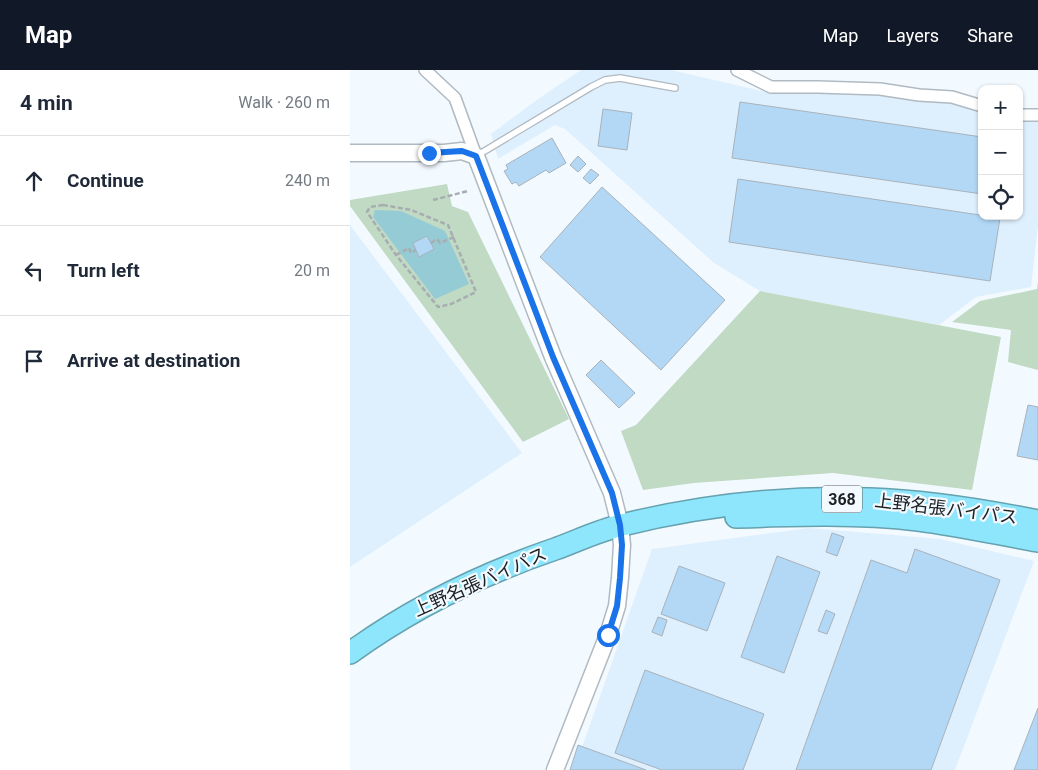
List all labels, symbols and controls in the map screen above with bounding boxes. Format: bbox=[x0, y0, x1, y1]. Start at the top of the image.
text: Map bbox=[25, 21, 72, 49]
text: Map bbox=[823, 25, 858, 46]
text: Layers bbox=[886, 25, 939, 46]
text: Share bbox=[967, 25, 1013, 46]
map controls bbox=[978, 85, 1023, 220]
button: + bbox=[978, 85, 1023, 130]
text: 4 min bbox=[20, 91, 73, 115]
text: Walk · 260 m bbox=[238, 93, 330, 112]
button: − bbox=[978, 130, 1023, 175]
route end bbox=[418, 142, 441, 165]
icon: ahead bbox=[20, 167, 48, 195]
text: Continue bbox=[67, 169, 144, 192]
text: 240 m bbox=[285, 171, 330, 190]
button: locate bbox=[978, 175, 1023, 220]
icon: left bbox=[20, 257, 48, 285]
text: Turn left bbox=[67, 259, 140, 282]
text: 20 m bbox=[294, 261, 330, 280]
icon: arrive bbox=[20, 347, 48, 375]
text: Arrive at destination bbox=[67, 349, 240, 372]
road number: 368 bbox=[822, 486, 862, 512]
street label: 上野名張バイパス bbox=[873, 489, 1019, 528]
street label: 上野名張バイパス bbox=[410, 543, 550, 620]
route start bbox=[597, 624, 620, 647]

